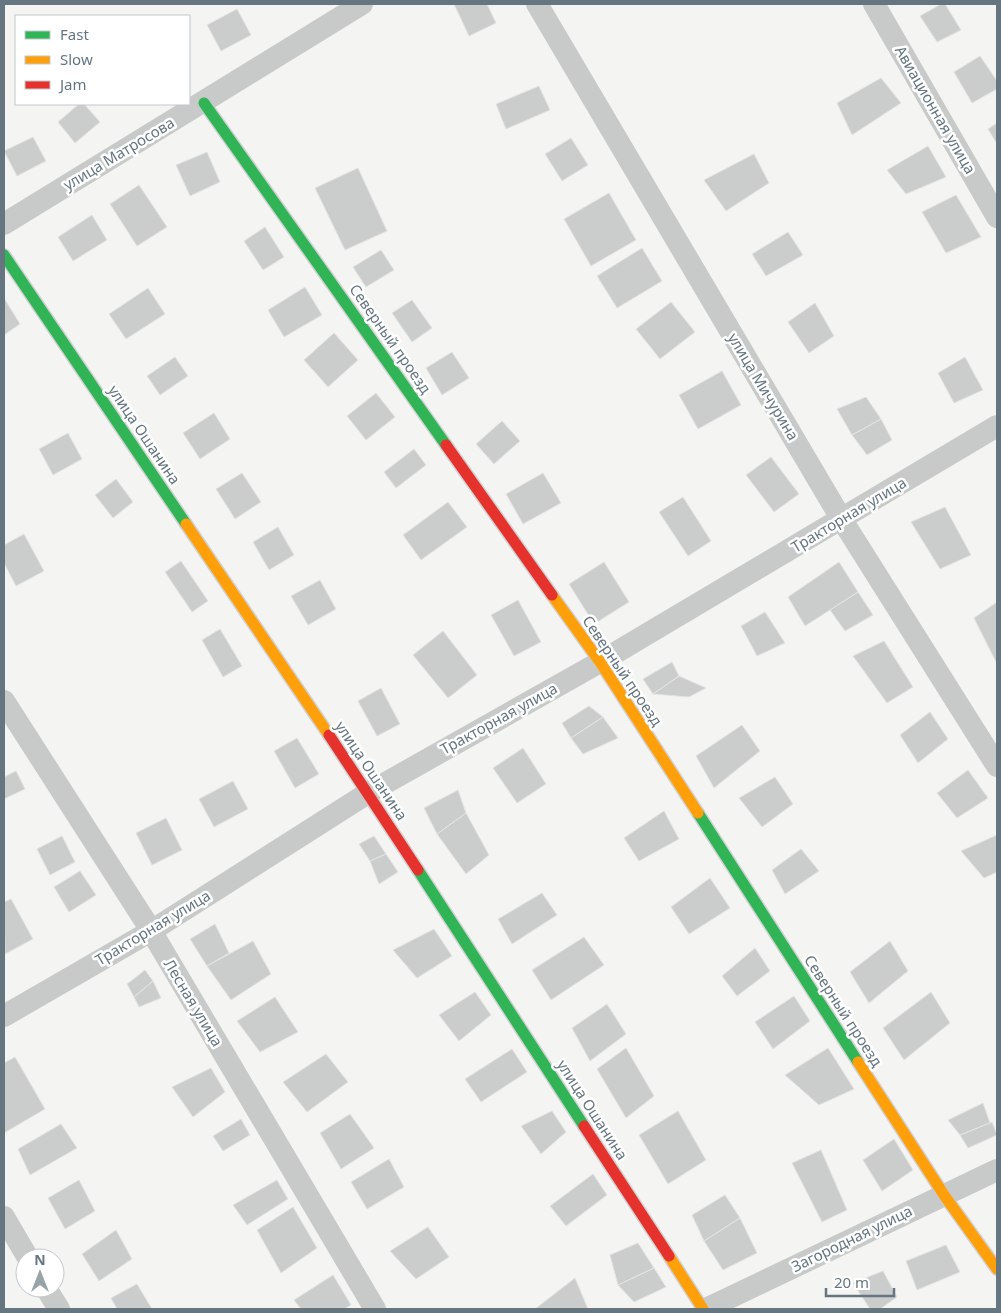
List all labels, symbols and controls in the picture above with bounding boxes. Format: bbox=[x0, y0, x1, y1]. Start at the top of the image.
legend bbox=[15, 15, 190, 105]
text: Fast bbox=[60, 24, 89, 44]
street label: Авиационная улица bbox=[891, 42, 981, 177]
text: Slow bbox=[60, 49, 93, 69]
text: Jam bbox=[58, 74, 87, 94]
street label: улица Матросова bbox=[59, 112, 178, 194]
street label: Северный проезд bbox=[346, 280, 436, 397]
street label: улица Мичурина bbox=[724, 329, 804, 444]
street label: улица Ошанина bbox=[104, 381, 185, 488]
street label: Тракторная улица bbox=[787, 472, 910, 556]
street label: Северный проезд bbox=[578, 611, 667, 730]
street label: Тракторная улица bbox=[436, 678, 561, 759]
street label: улица Ошанина bbox=[331, 717, 412, 824]
street label: Тракторная улица bbox=[91, 885, 214, 969]
street label: Северный проезд bbox=[800, 951, 887, 1070]
street label: Лесная улица bbox=[160, 955, 228, 1050]
street label: улица Ошанина bbox=[553, 1056, 633, 1163]
street label: Загородная улица bbox=[788, 1200, 915, 1276]
north arrow bbox=[15, 1248, 65, 1298]
text: N bbox=[34, 1250, 46, 1269]
scale bar bbox=[826, 1266, 894, 1298]
text: 20 m bbox=[834, 1272, 869, 1292]

